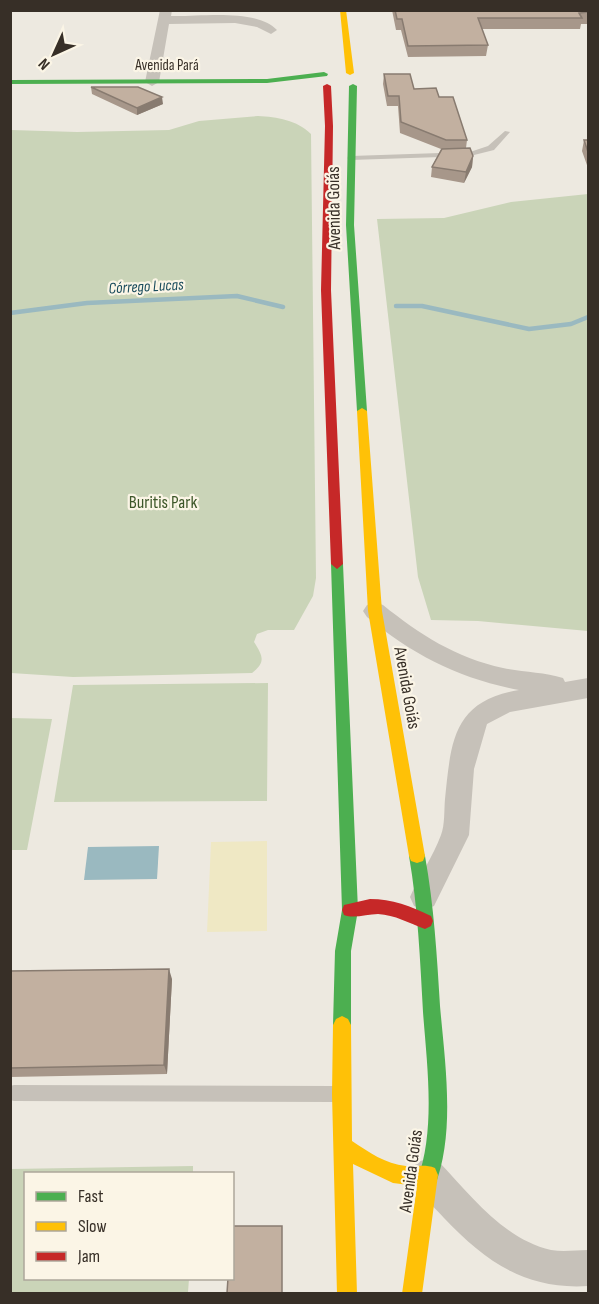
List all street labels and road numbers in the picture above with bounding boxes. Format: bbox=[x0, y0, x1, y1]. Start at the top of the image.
street label: Avenida Pará bbox=[134, 56, 199, 75]
street label: Avenida Goiás bbox=[323, 166, 345, 251]
street label: Avenida Goiás bbox=[389, 644, 425, 731]
street label: Avenida Goiás bbox=[395, 1128, 427, 1215]

